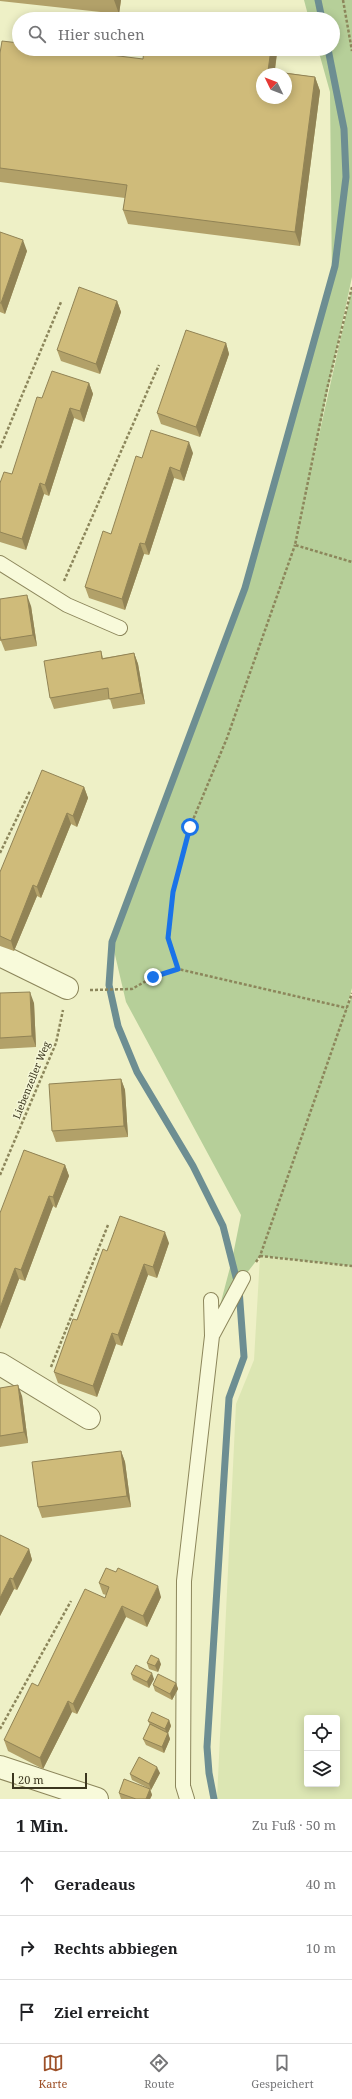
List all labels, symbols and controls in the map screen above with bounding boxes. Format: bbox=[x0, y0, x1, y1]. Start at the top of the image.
search box bbox=[12, 12, 340, 56]
icon: search bbox=[26, 23, 48, 45]
text: Hier suchen bbox=[58, 24, 145, 44]
north arrow bbox=[256, 68, 292, 104]
route start bbox=[181, 818, 199, 836]
route end bbox=[144, 968, 162, 986]
street label: Liebenzeller Weg bbox=[9, 1038, 53, 1121]
map controls bbox=[304, 1715, 340, 1787]
button: locate bbox=[304, 1715, 340, 1751]
button: layers bbox=[304, 1751, 340, 1787]
scale bar bbox=[12, 1771, 87, 1790]
text: 20 m bbox=[18, 1772, 44, 1787]
text: 1 Min. bbox=[16, 1814, 69, 1837]
text: Zu Fuß · 50 m bbox=[252, 1816, 336, 1834]
icon: ahead bbox=[16, 1873, 38, 1895]
text: Geradeaus bbox=[54, 1874, 135, 1894]
text: 40 m bbox=[306, 1875, 336, 1893]
icon: right bbox=[16, 1937, 38, 1959]
text: Rechts abbiegen bbox=[54, 1938, 178, 1958]
text: 10 m bbox=[306, 1939, 336, 1957]
icon: arrive bbox=[16, 2001, 38, 2023]
text: Ziel erreicht bbox=[54, 2002, 149, 2022]
tab: Karte bbox=[38, 2052, 67, 2091]
tab: Route bbox=[144, 2052, 174, 2091]
tab: Gespeichert bbox=[251, 2052, 314, 2091]

